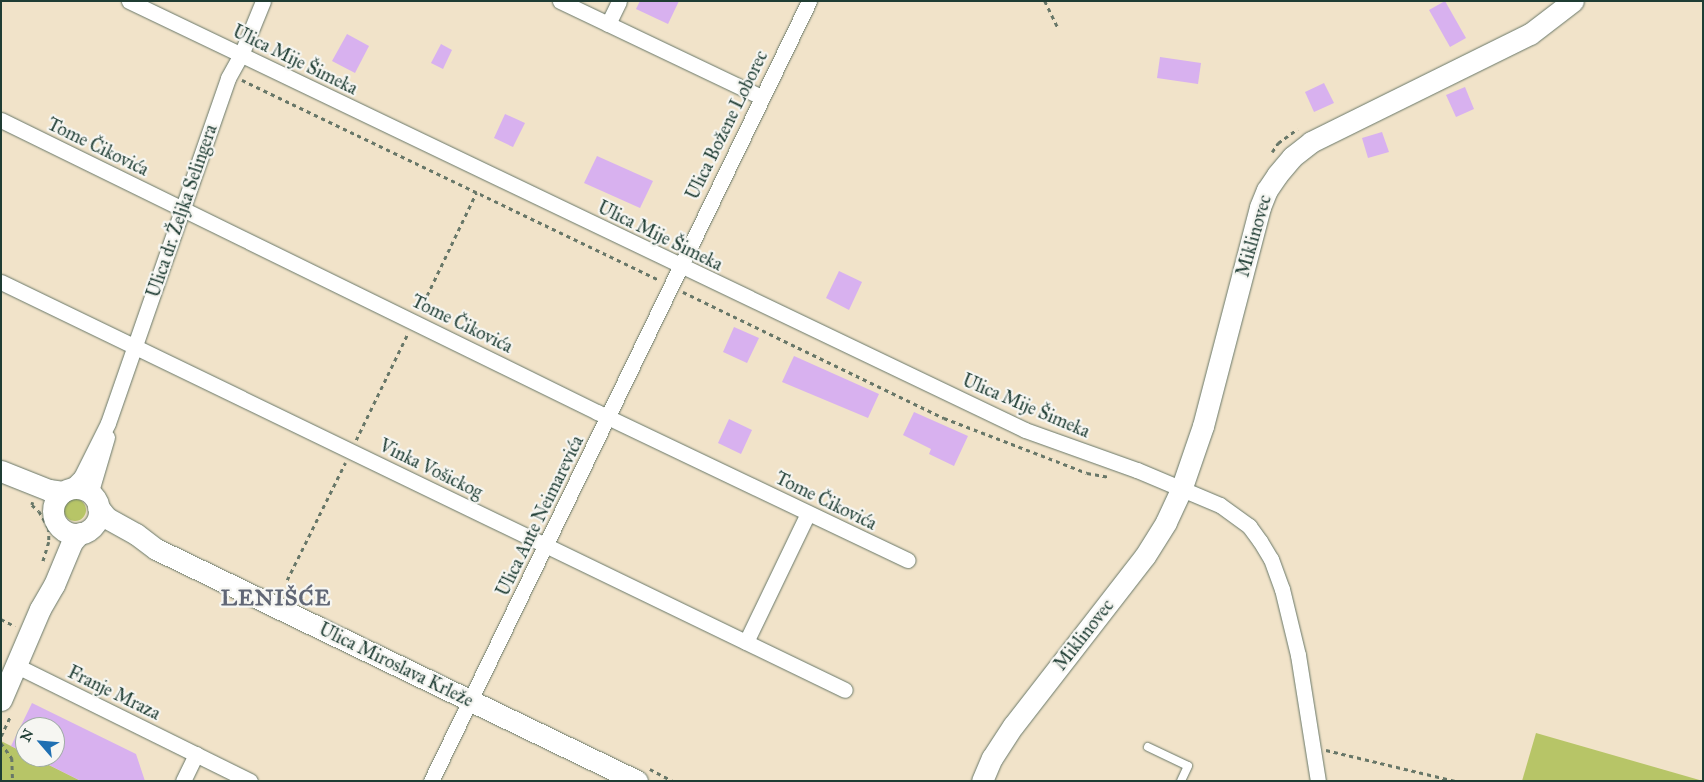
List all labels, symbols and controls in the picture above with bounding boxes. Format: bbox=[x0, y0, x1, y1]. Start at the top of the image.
street label: Ulica Mije Šimeka bbox=[229, 20, 361, 100]
street label: Ulica Božene Loborec bbox=[682, 47, 772, 203]
street label: Tome Čikovića bbox=[44, 113, 152, 181]
street label: Ulica dr. Željka Selingera bbox=[142, 122, 222, 300]
street label: Miklinovec bbox=[1232, 193, 1276, 279]
street label: Ulica Mije Šimeka bbox=[594, 196, 726, 276]
street label: Tome Čikovića bbox=[408, 290, 516, 358]
street label: Ulica Mije Šimeka bbox=[959, 369, 1093, 443]
street label: Ulica Ante Neimarevića bbox=[492, 432, 588, 600]
street label: Vinka Vošickog bbox=[376, 435, 486, 503]
street label: Tome Čikovića bbox=[772, 467, 880, 535]
district label: LENIŠĆE bbox=[220, 585, 332, 611]
street label: Miklinovec bbox=[1050, 595, 1118, 675]
street label: Ulica Miroslava Krleže bbox=[315, 618, 477, 712]
street label: Franje Mraza bbox=[64, 661, 164, 725]
north arrow bbox=[15, 717, 65, 767]
text: N bbox=[17, 726, 37, 745]

